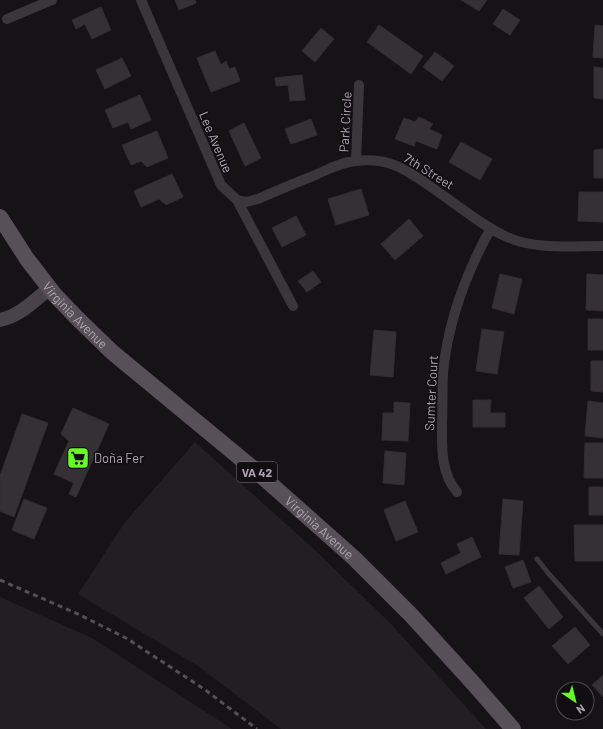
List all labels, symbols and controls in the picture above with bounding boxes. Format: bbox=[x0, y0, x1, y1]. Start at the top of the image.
street label: Park Circle bbox=[335, 91, 355, 153]
street label: Lee Avenue bbox=[196, 109, 236, 175]
street label: 7th Street bbox=[401, 149, 457, 193]
street label: Virginia Avenue bbox=[39, 278, 111, 352]
street label: Sumter Court bbox=[421, 355, 441, 431]
supermarket icon: Doña Fer bbox=[65, 445, 91, 471]
place label: Doña Fer bbox=[94, 450, 144, 466]
road number: VA 42 bbox=[237, 462, 277, 482]
street label: Virginia Avenue bbox=[282, 493, 357, 562]
north arrow bbox=[555, 681, 595, 721]
text: N bbox=[574, 702, 588, 717]

